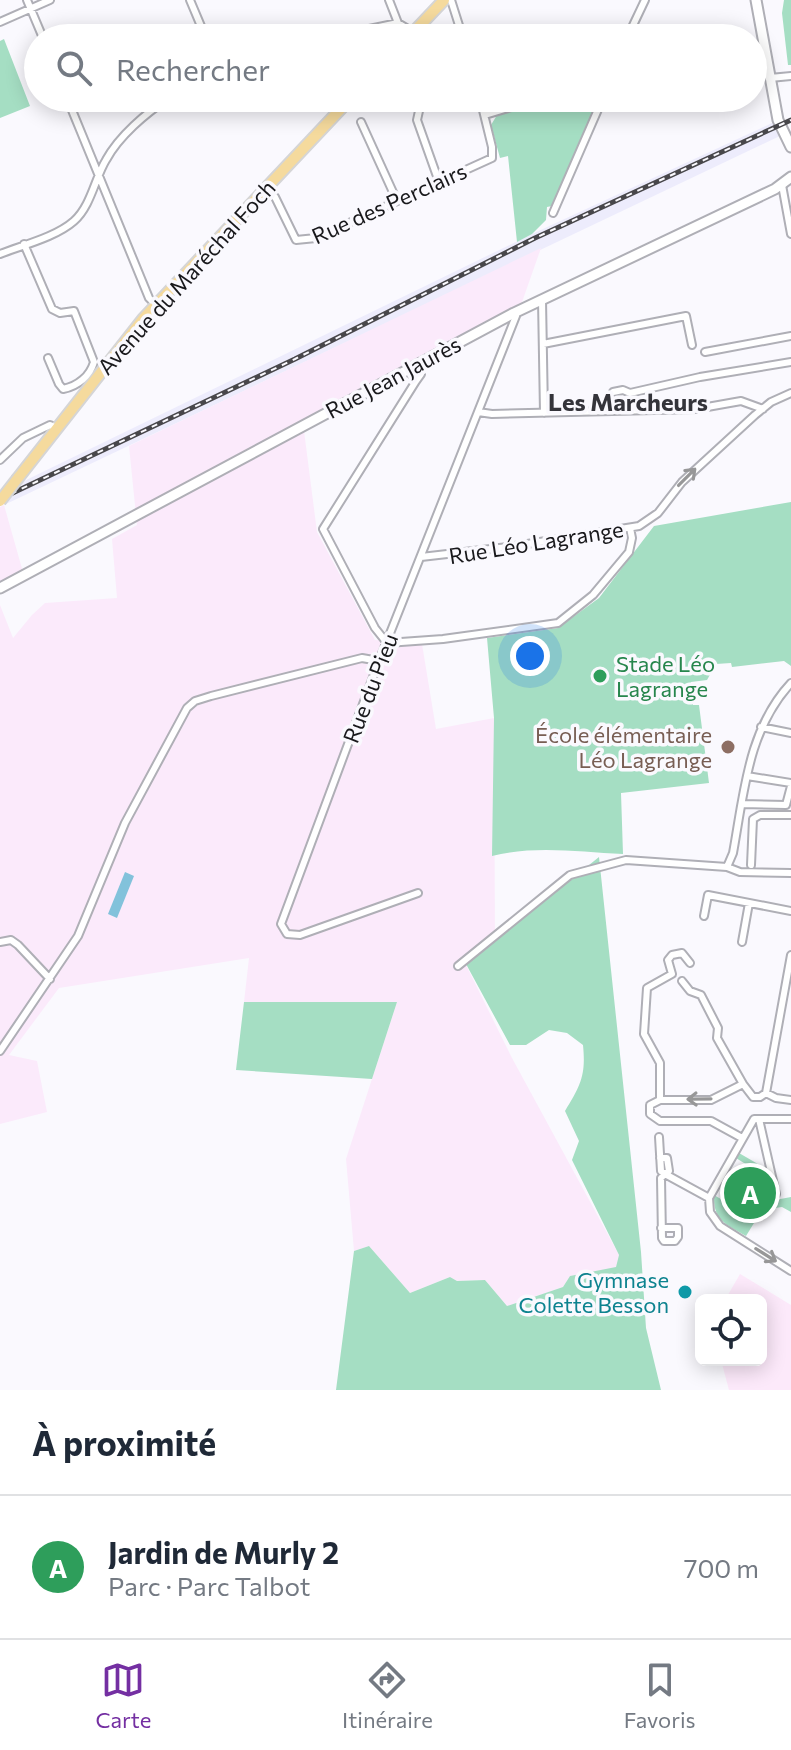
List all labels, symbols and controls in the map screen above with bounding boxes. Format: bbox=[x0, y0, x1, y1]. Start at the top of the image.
search box bbox=[24, 24, 767, 112]
icon: search bbox=[52, 46, 96, 90]
text: Rechercher bbox=[116, 50, 270, 87]
street label: Rue des Perclairs bbox=[307, 157, 471, 249]
street label: Avenue du Maréchal Foch bbox=[91, 174, 281, 380]
street label: Rue Jean Jaurès bbox=[321, 330, 465, 424]
district label: Les Marcheurs bbox=[548, 387, 708, 416]
one-way arrow bbox=[678, 467, 697, 487]
street label: Rue Léo Lagrange bbox=[447, 515, 625, 569]
street label: Rue du Pieu bbox=[337, 629, 403, 747]
your location bbox=[510, 636, 550, 676]
place label: Stade Léo Lagrange bbox=[616, 650, 715, 702]
marker: Stade Léo Lagrange bbox=[591, 667, 609, 685]
place label: École élémentaire Léo Lagrange bbox=[535, 721, 712, 773]
marker: École élémentaire Léo Lagrange bbox=[719, 738, 737, 756]
one-way arrow bbox=[686, 1092, 713, 1107]
pin: A bbox=[724, 1163, 776, 1223]
one-way arrow bbox=[754, 1247, 777, 1263]
place label: Gymnase Colette Besson bbox=[519, 1266, 669, 1318]
marker: Gymnase Colette Besson bbox=[676, 1283, 694, 1301]
map controls bbox=[695, 1294, 767, 1366]
button: locate bbox=[695, 1294, 767, 1366]
text: À proximité bbox=[32, 1421, 216, 1463]
text: Jardin de Murly 2 bbox=[108, 1533, 339, 1570]
text: A bbox=[49, 1552, 67, 1583]
text: 700 m bbox=[684, 1552, 759, 1583]
text: Parc · Parc Talbot bbox=[108, 1570, 311, 1601]
tab: Carte bbox=[95, 1658, 151, 1733]
tab: Itinéraire bbox=[342, 1658, 433, 1733]
tab: Favoris bbox=[624, 1658, 696, 1733]

